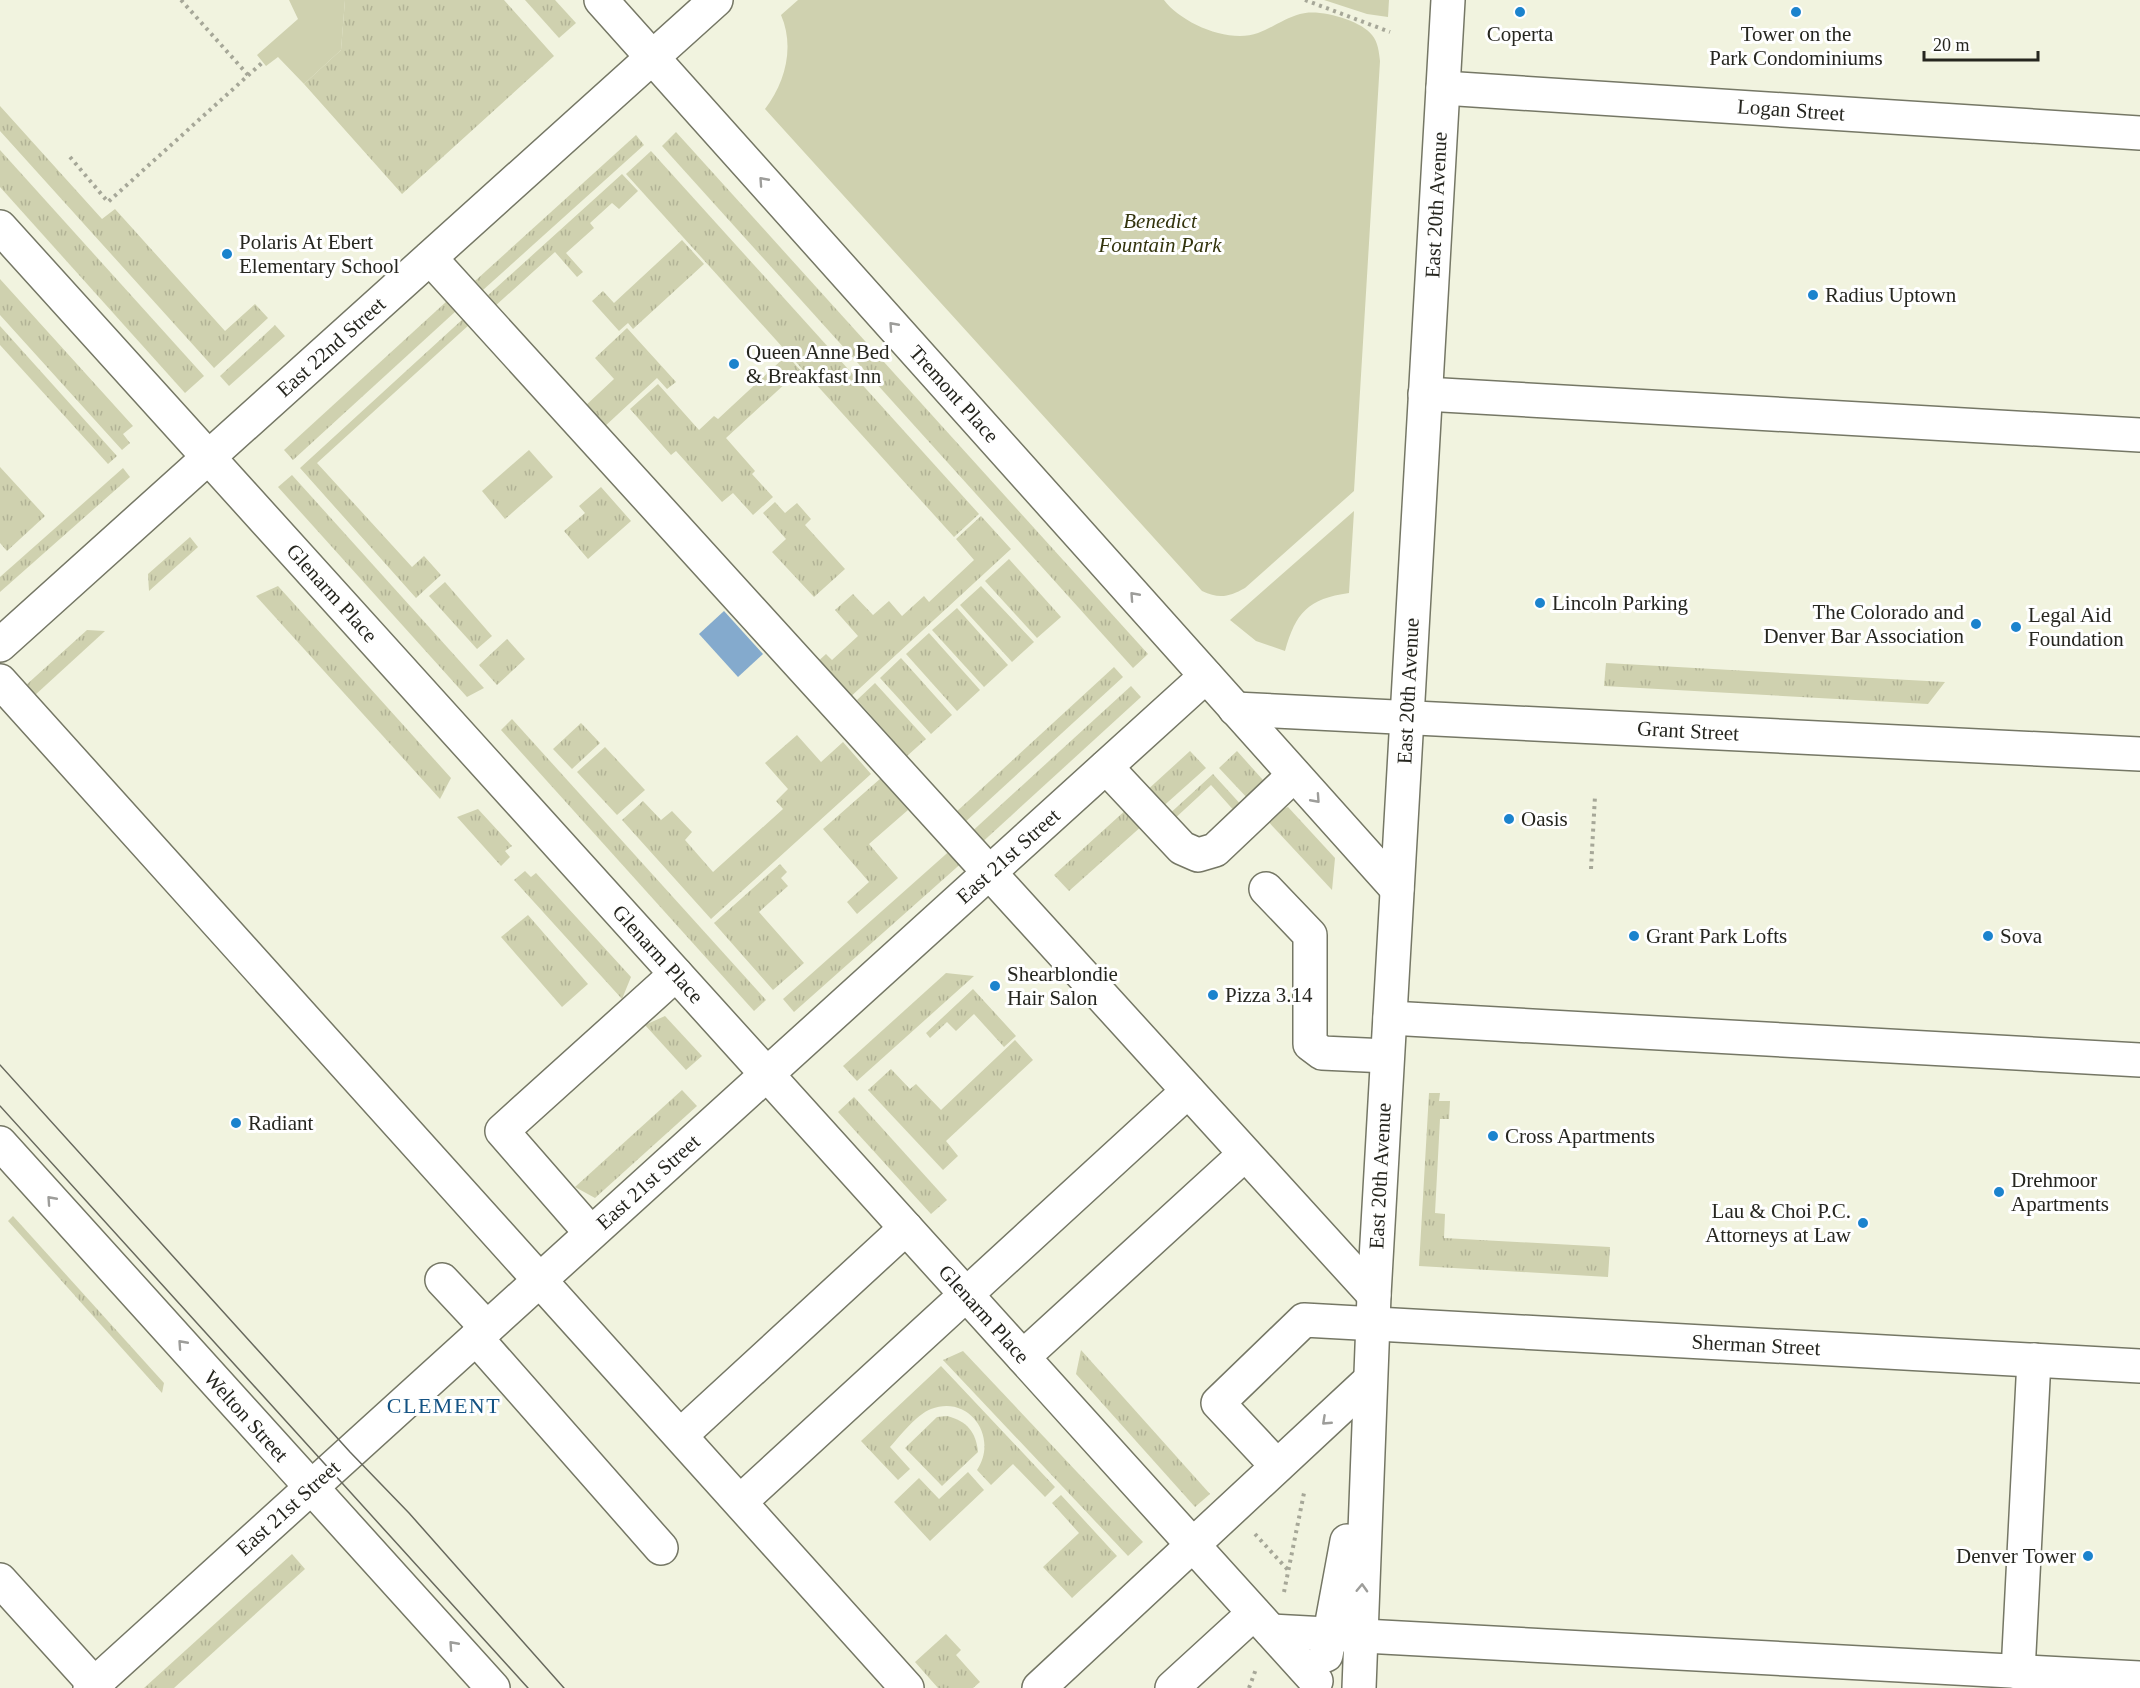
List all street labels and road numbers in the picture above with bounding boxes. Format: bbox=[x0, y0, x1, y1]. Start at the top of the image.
street label: Logan Street bbox=[1736, 94, 1846, 126]
street label: East 20th Avenue bbox=[1420, 131, 1452, 279]
street label: East 22nd Street bbox=[272, 292, 390, 402]
street label: Tremont Place bbox=[904, 341, 1004, 447]
street label: Glenarm Place bbox=[282, 539, 382, 647]
street label: East 20th Avenue bbox=[1392, 617, 1424, 765]
street label: Grant Street bbox=[1636, 716, 1740, 746]
street label: East 21st Street bbox=[951, 803, 1065, 909]
street label: Glenarm Place bbox=[608, 900, 708, 1008]
street label: East 20th Avenue bbox=[1364, 1102, 1396, 1250]
street label: East 21st Street bbox=[591, 1129, 705, 1235]
street label: Glenarm Place bbox=[934, 1260, 1034, 1368]
street label: Sherman Street bbox=[1691, 1330, 1821, 1360]
street label: Welton Street bbox=[199, 1365, 293, 1467]
street label: East 21st Street bbox=[231, 1455, 345, 1561]

